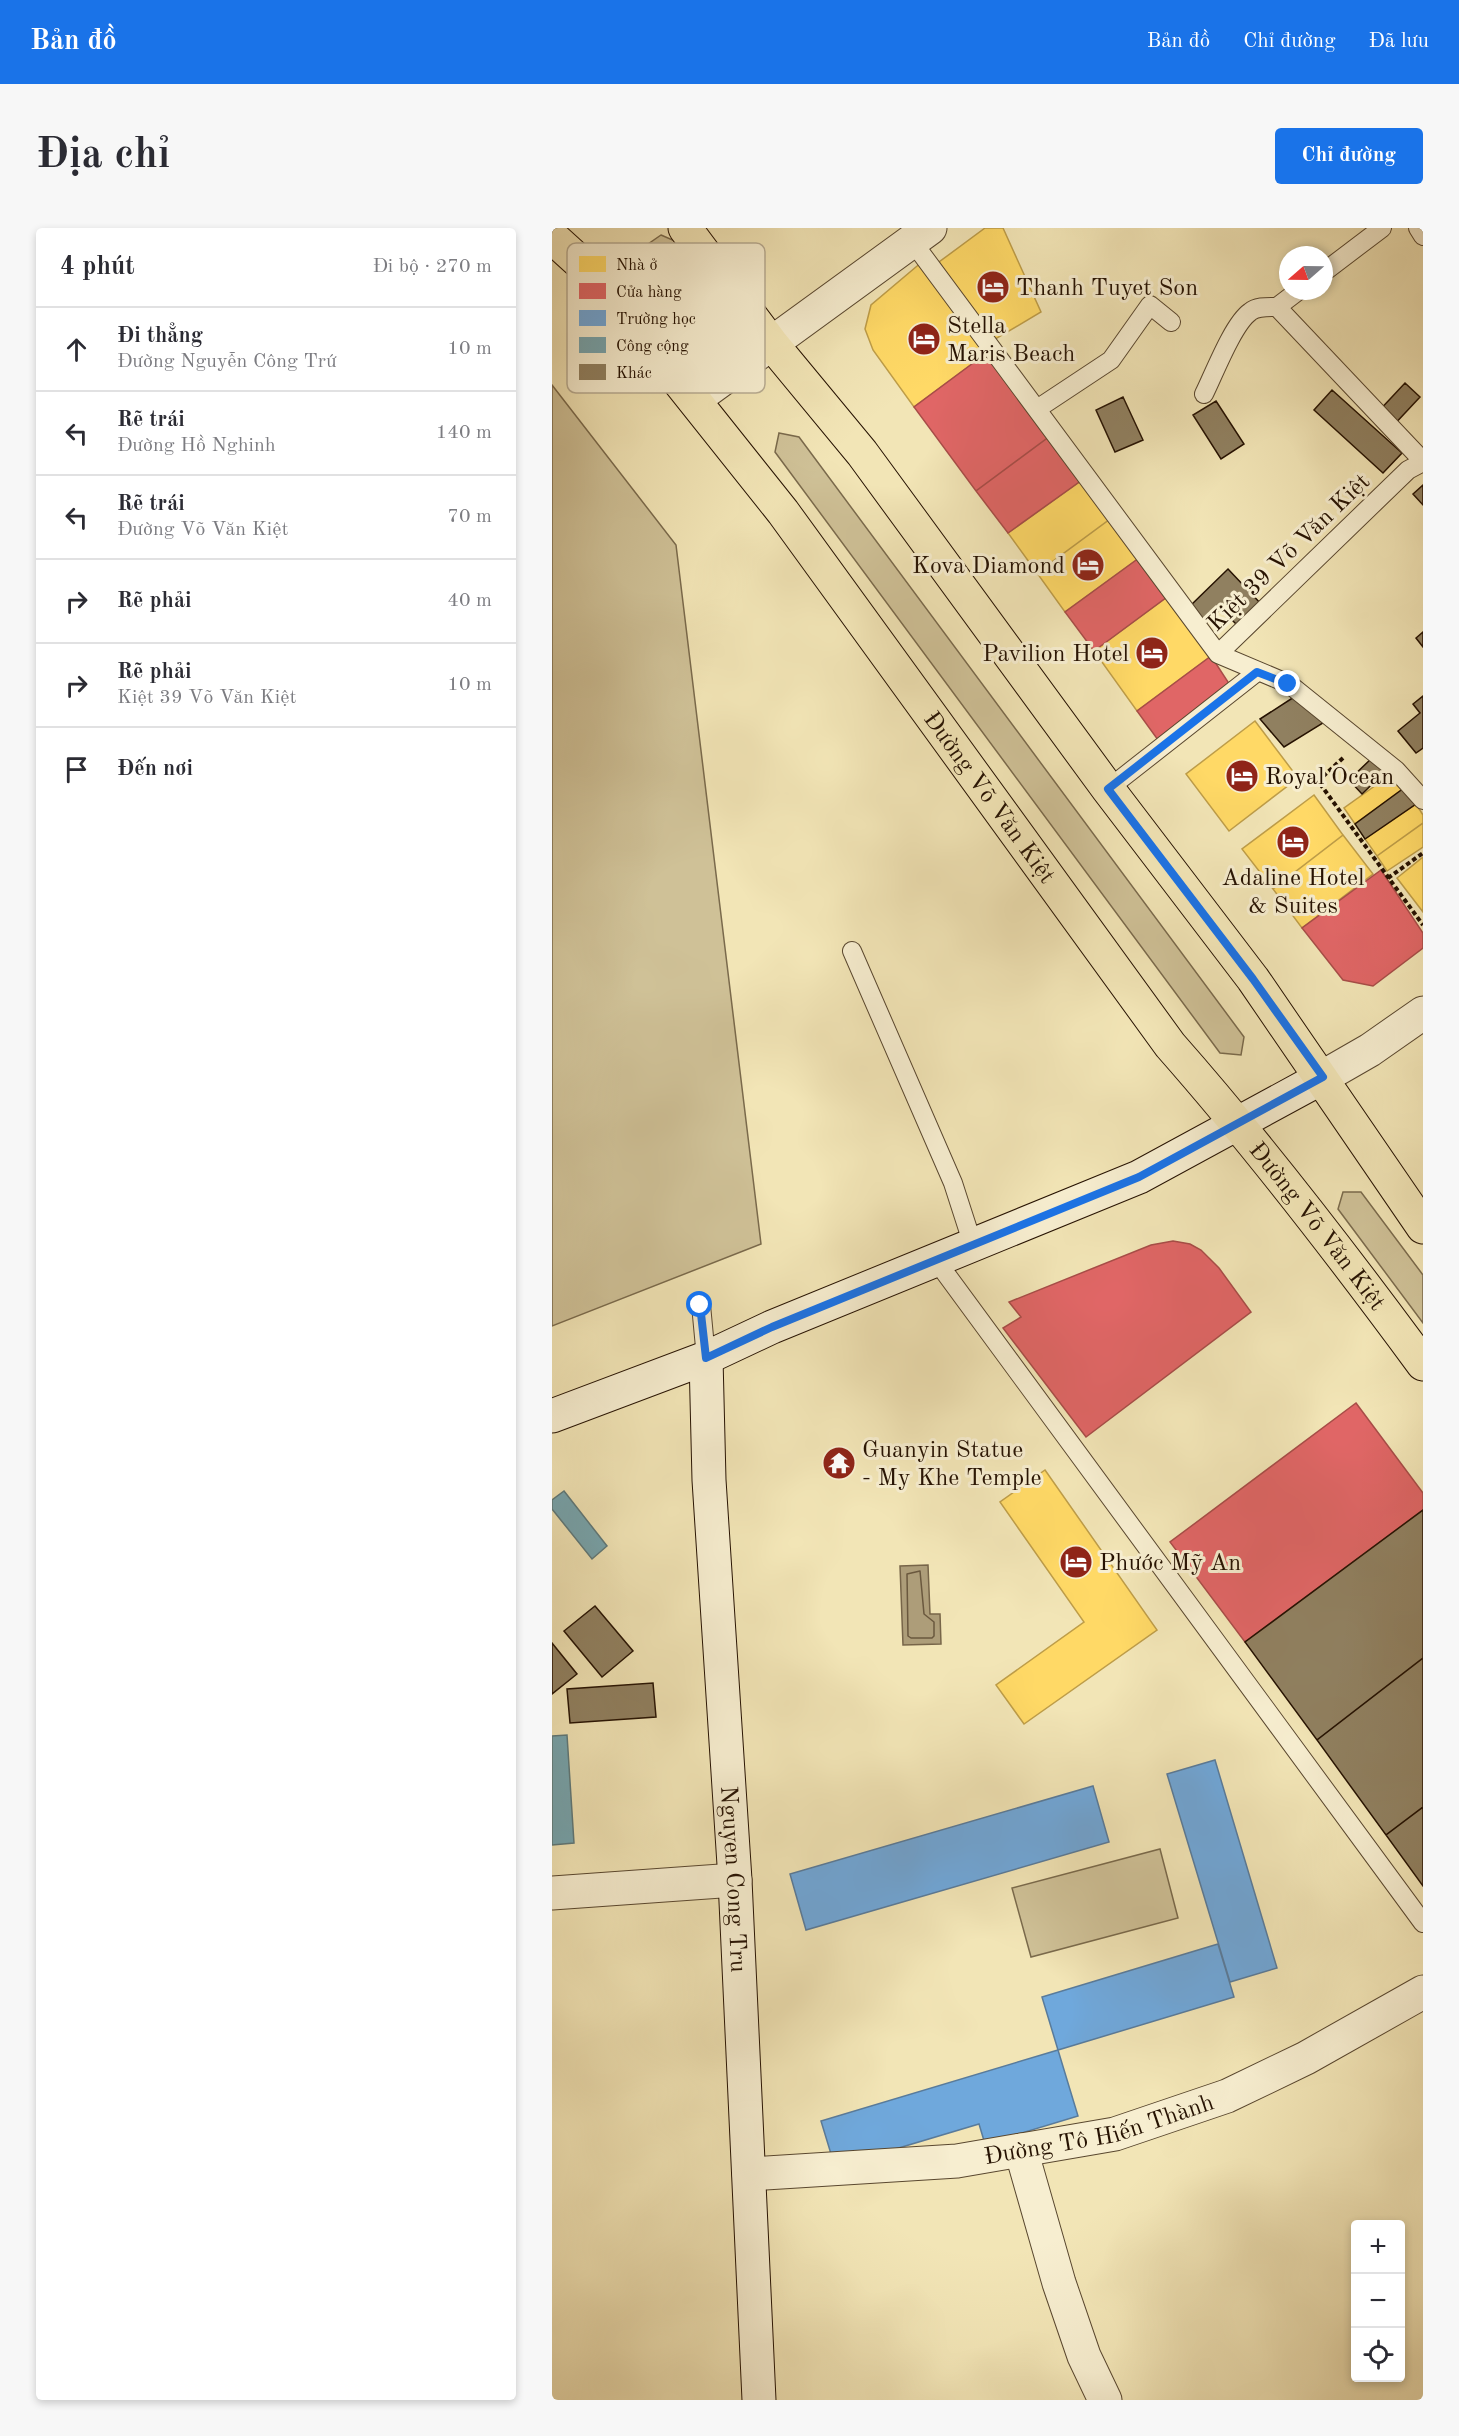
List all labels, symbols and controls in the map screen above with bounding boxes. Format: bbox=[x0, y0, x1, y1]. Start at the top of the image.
text: Bản đồ bbox=[30, 28, 117, 56]
text: Bản đồ bbox=[1147, 31, 1210, 52]
text: Chỉ đường bbox=[1243, 31, 1336, 52]
text: Đã lưu bbox=[1369, 31, 1429, 52]
button: Chỉ đường bbox=[1275, 128, 1423, 184]
text: Địa chỉ bbox=[36, 135, 170, 177]
legend bbox=[567, 243, 765, 393]
north arrow bbox=[1279, 246, 1333, 300]
text: 4 phút bbox=[60, 254, 135, 280]
text: Đi bộ · 270 m bbox=[372, 257, 492, 277]
text: Nhà ở bbox=[616, 258, 657, 274]
hotel icon: Thanh Tuyet Son bbox=[975, 269, 1011, 305]
place label: Thanh Tuyet Son bbox=[1016, 277, 1198, 301]
text: Cửa hàng bbox=[616, 285, 682, 301]
text: Trường học bbox=[616, 312, 696, 328]
place label: Stella Maris Beach bbox=[947, 315, 1075, 367]
hotel icon: Stella Maris Beach bbox=[906, 321, 942, 357]
text: Đi thẳng bbox=[117, 325, 203, 347]
icon: ahead bbox=[60, 333, 93, 366]
text: 10 m bbox=[447, 339, 492, 359]
text: Công cộng bbox=[616, 339, 689, 355]
text: Đường Nguyễn Công Trứ bbox=[117, 352, 337, 372]
text: Khác bbox=[616, 366, 652, 382]
text: Rẽ trái bbox=[117, 409, 185, 431]
icon: left bbox=[60, 417, 93, 450]
text: 140 m bbox=[436, 423, 492, 443]
text: Đường Hồ Nghinh bbox=[117, 436, 276, 456]
street label: Kiệt 39 Võ Văn Kiệt bbox=[1204, 470, 1375, 637]
text: Rẽ trái bbox=[117, 493, 185, 515]
icon: left bbox=[60, 501, 93, 534]
text: 70 m bbox=[447, 507, 492, 527]
text: Đường Võ Văn Kiệt bbox=[117, 520, 288, 540]
hotel icon: Kova Diamond bbox=[1070, 547, 1106, 583]
place label: Kova Diamond bbox=[912, 555, 1065, 579]
icon: right bbox=[60, 585, 93, 618]
text: Rẽ phải bbox=[117, 590, 192, 612]
text: 40 m bbox=[447, 591, 492, 611]
hotel icon: Pavilion Hotel bbox=[1134, 635, 1170, 671]
place label: Pavilion Hotel bbox=[982, 643, 1129, 667]
text: Rẽ phải bbox=[117, 661, 192, 683]
icon: right bbox=[60, 669, 93, 702]
route end bbox=[1274, 670, 1300, 696]
text: 10 m bbox=[447, 675, 492, 695]
text: Kiệt 39 Võ Văn Kiệt bbox=[117, 688, 296, 708]
street label: Đường Võ Văn Kiệt bbox=[918, 708, 1059, 889]
icon: arrive bbox=[60, 753, 93, 786]
text: Đến nơi bbox=[117, 758, 193, 780]
hotel icon: Royal Ocean bbox=[1224, 758, 1260, 794]
place label: Royal Ocean bbox=[1265, 766, 1394, 790]
hotel icon: Adaline Hotel & Suites bbox=[1275, 824, 1311, 860]
place label: Adaline Hotel & Suites bbox=[1221, 867, 1365, 919]
street label: Đường Võ Văn Kiệt bbox=[1244, 1138, 1389, 1316]
route start bbox=[686, 1291, 712, 1317]
place label: Guanyin Statue - My Khe Temple bbox=[862, 1439, 1042, 1491]
temple icon: Guanyin Statue - My Khe Temple bbox=[821, 1445, 857, 1481]
hotel icon: Phước Mỹ An bbox=[1058, 1544, 1094, 1580]
place label: Phước Mỹ An bbox=[1099, 1552, 1241, 1576]
street label: Nguyen Cong Tru bbox=[715, 1785, 749, 1973]
street label: Đường Tô Hiến Thành bbox=[983, 2091, 1217, 2170]
map controls bbox=[1351, 2220, 1405, 2382]
button: + bbox=[1351, 2220, 1405, 2274]
button: − bbox=[1351, 2274, 1405, 2328]
button: locate bbox=[1351, 2328, 1405, 2382]

